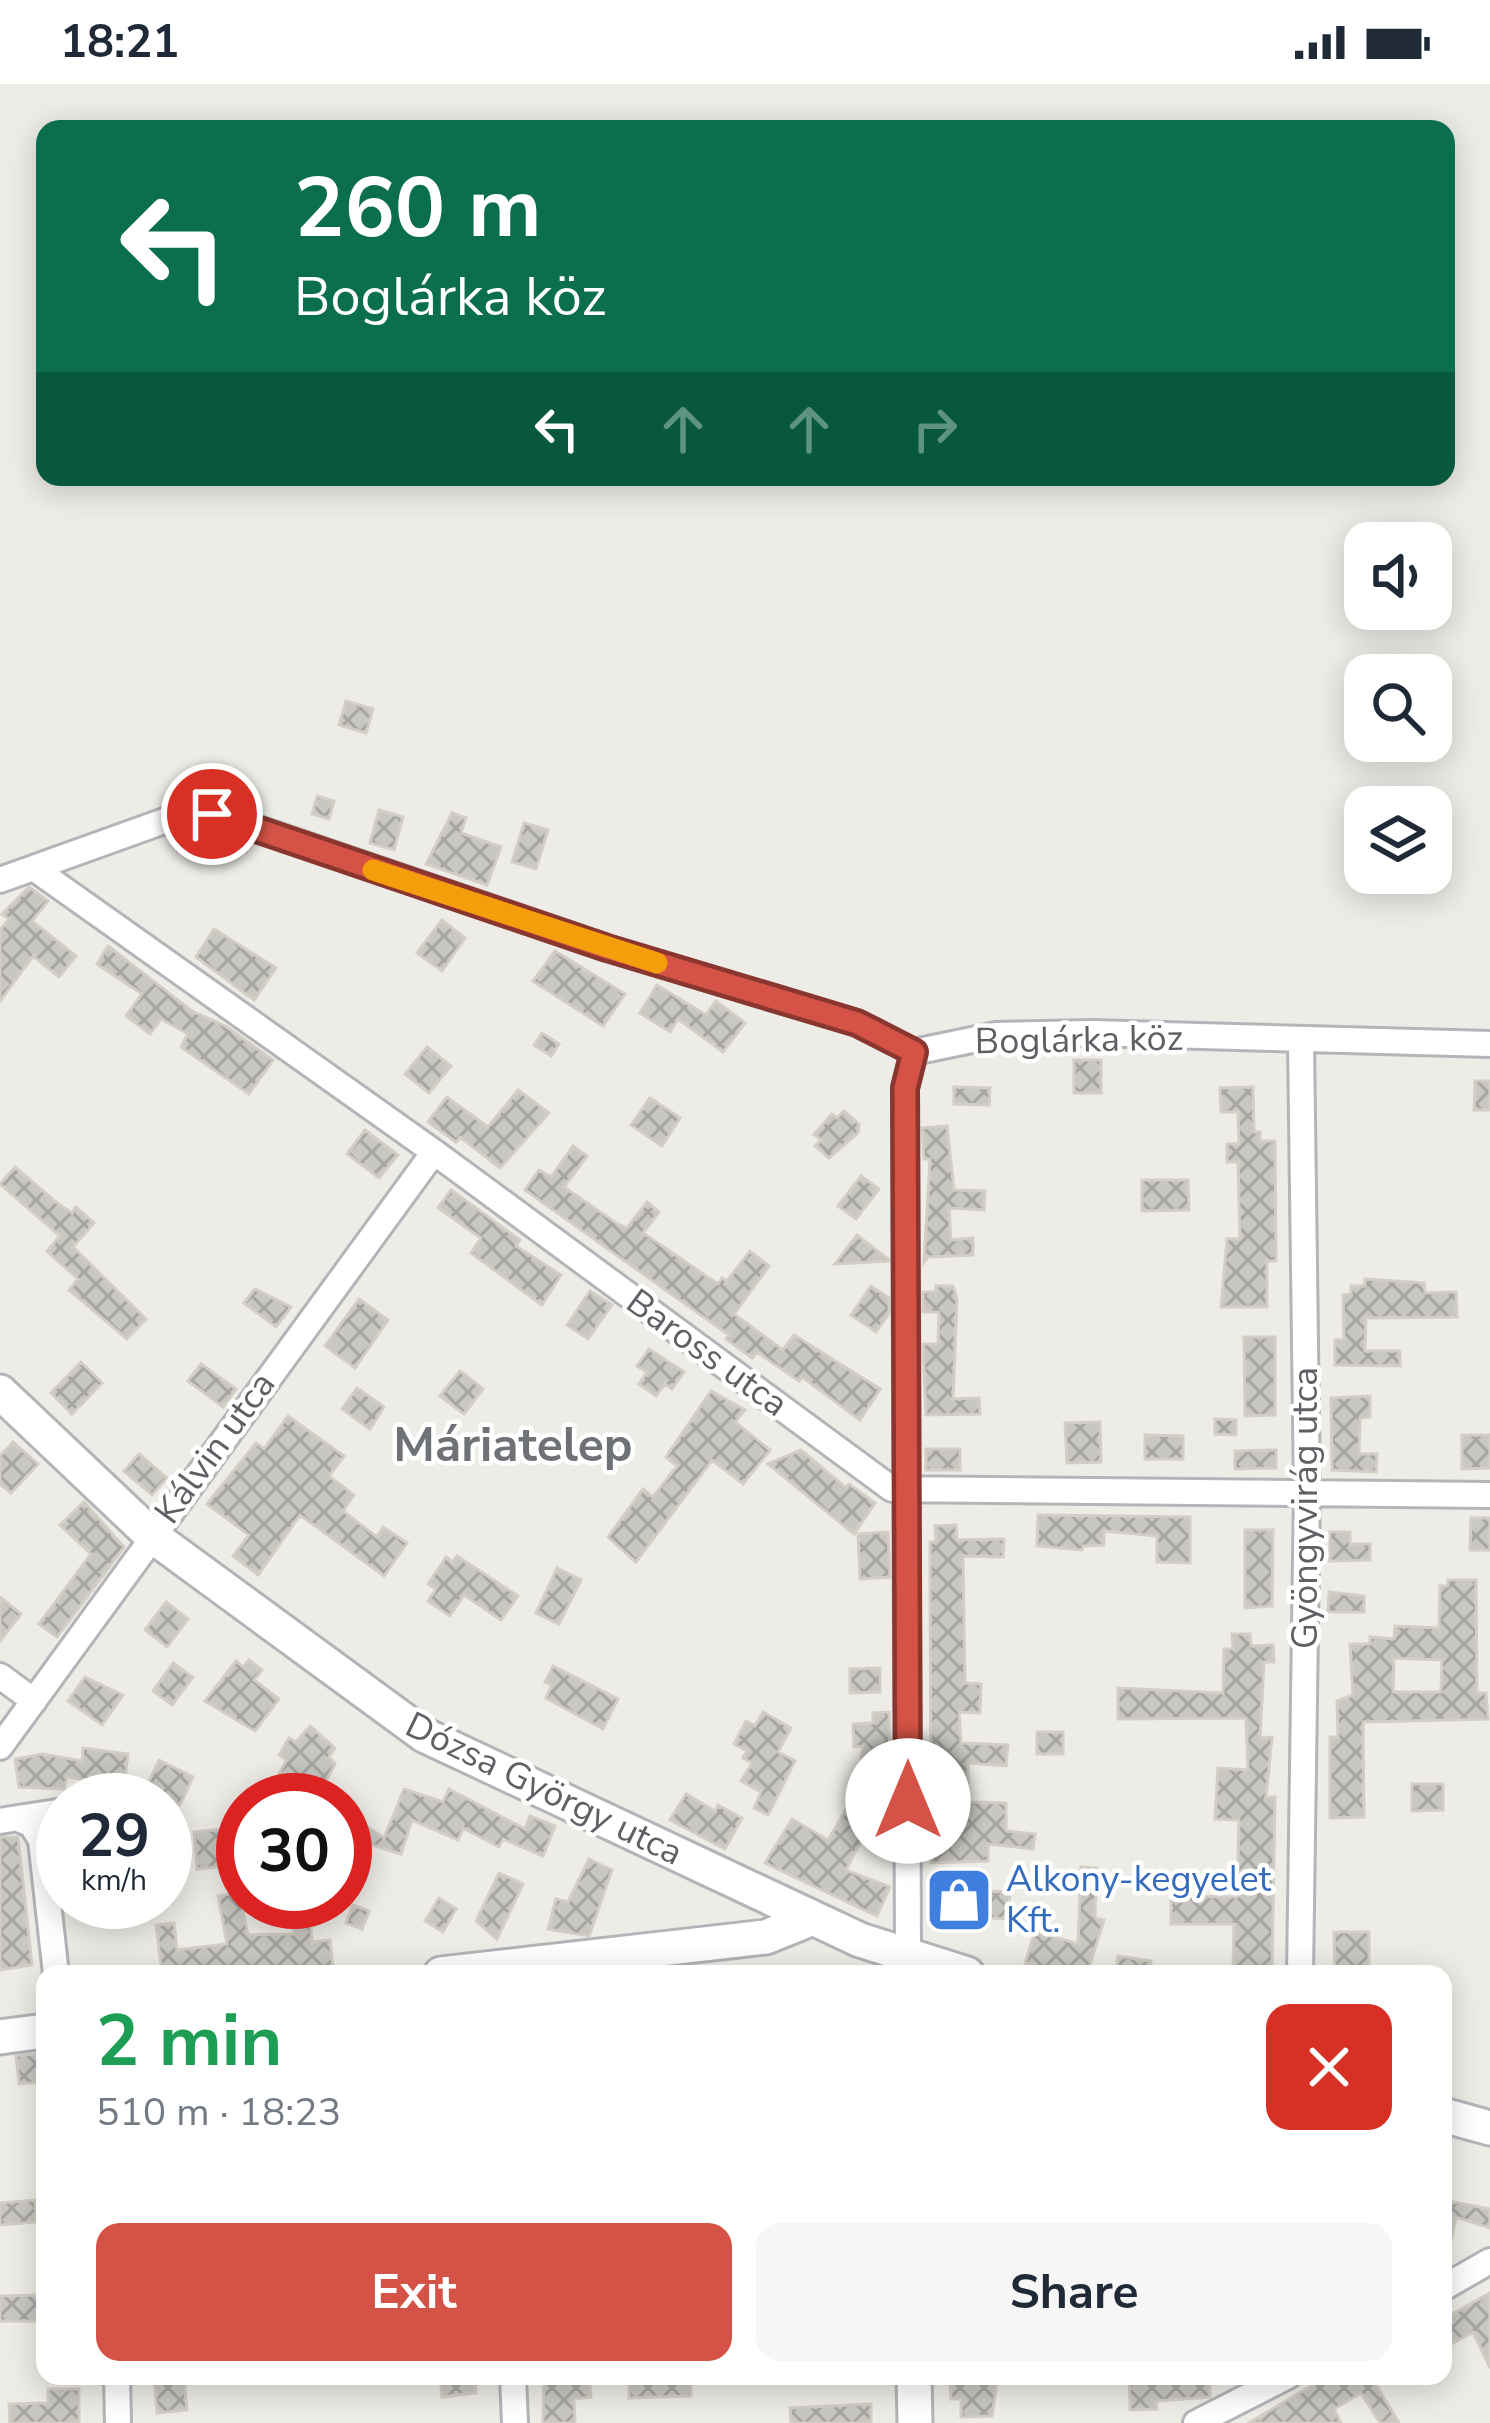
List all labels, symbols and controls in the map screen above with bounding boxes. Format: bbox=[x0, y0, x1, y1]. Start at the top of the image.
text: 18:21 bbox=[60, 12, 179, 73]
text: 260 m bbox=[294, 151, 542, 266]
icon: left bbox=[96, 168, 252, 324]
text: Boglárka köz bbox=[294, 260, 606, 334]
icon: left bbox=[524, 396, 590, 462]
icon: ahead bbox=[650, 396, 716, 462]
icon: ahead bbox=[776, 396, 842, 462]
icon: right bbox=[902, 396, 968, 462]
map controls bbox=[1344, 522, 1452, 894]
button: sound bbox=[1344, 522, 1452, 630]
button: search bbox=[1344, 654, 1452, 762]
pin bbox=[161, 763, 263, 865]
icon: arrive bbox=[179, 781, 245, 847]
button: layers bbox=[1344, 786, 1452, 894]
street label: Boglárka köz bbox=[974, 1014, 1184, 1066]
street label: Baross utca bbox=[616, 1278, 798, 1428]
street label: Kálvin utca bbox=[143, 1362, 287, 1534]
street label: Gyöngyvirág utca bbox=[1281, 1367, 1330, 1649]
district label: Máriatelep bbox=[393, 1412, 633, 1478]
street label: Dózsa György utca bbox=[397, 1701, 691, 1877]
position arrow bbox=[845, 1738, 971, 1864]
speed limit sign: 30 bbox=[216, 1773, 372, 1929]
text: 29 bbox=[78, 1795, 150, 1877]
place label: Alkony-kegyelet Kft. bbox=[1006, 1855, 1272, 1945]
text: km/h bbox=[81, 1860, 147, 1901]
shop icon: Alkony-kegyelet Kft. bbox=[924, 1865, 994, 1935]
text: 2 min bbox=[96, 1992, 282, 2090]
button: close bbox=[1266, 2004, 1392, 2130]
text: 510 m · 18:23 bbox=[96, 2086, 341, 2139]
button: Exit bbox=[96, 2223, 732, 2361]
button: Share bbox=[756, 2223, 1392, 2361]

